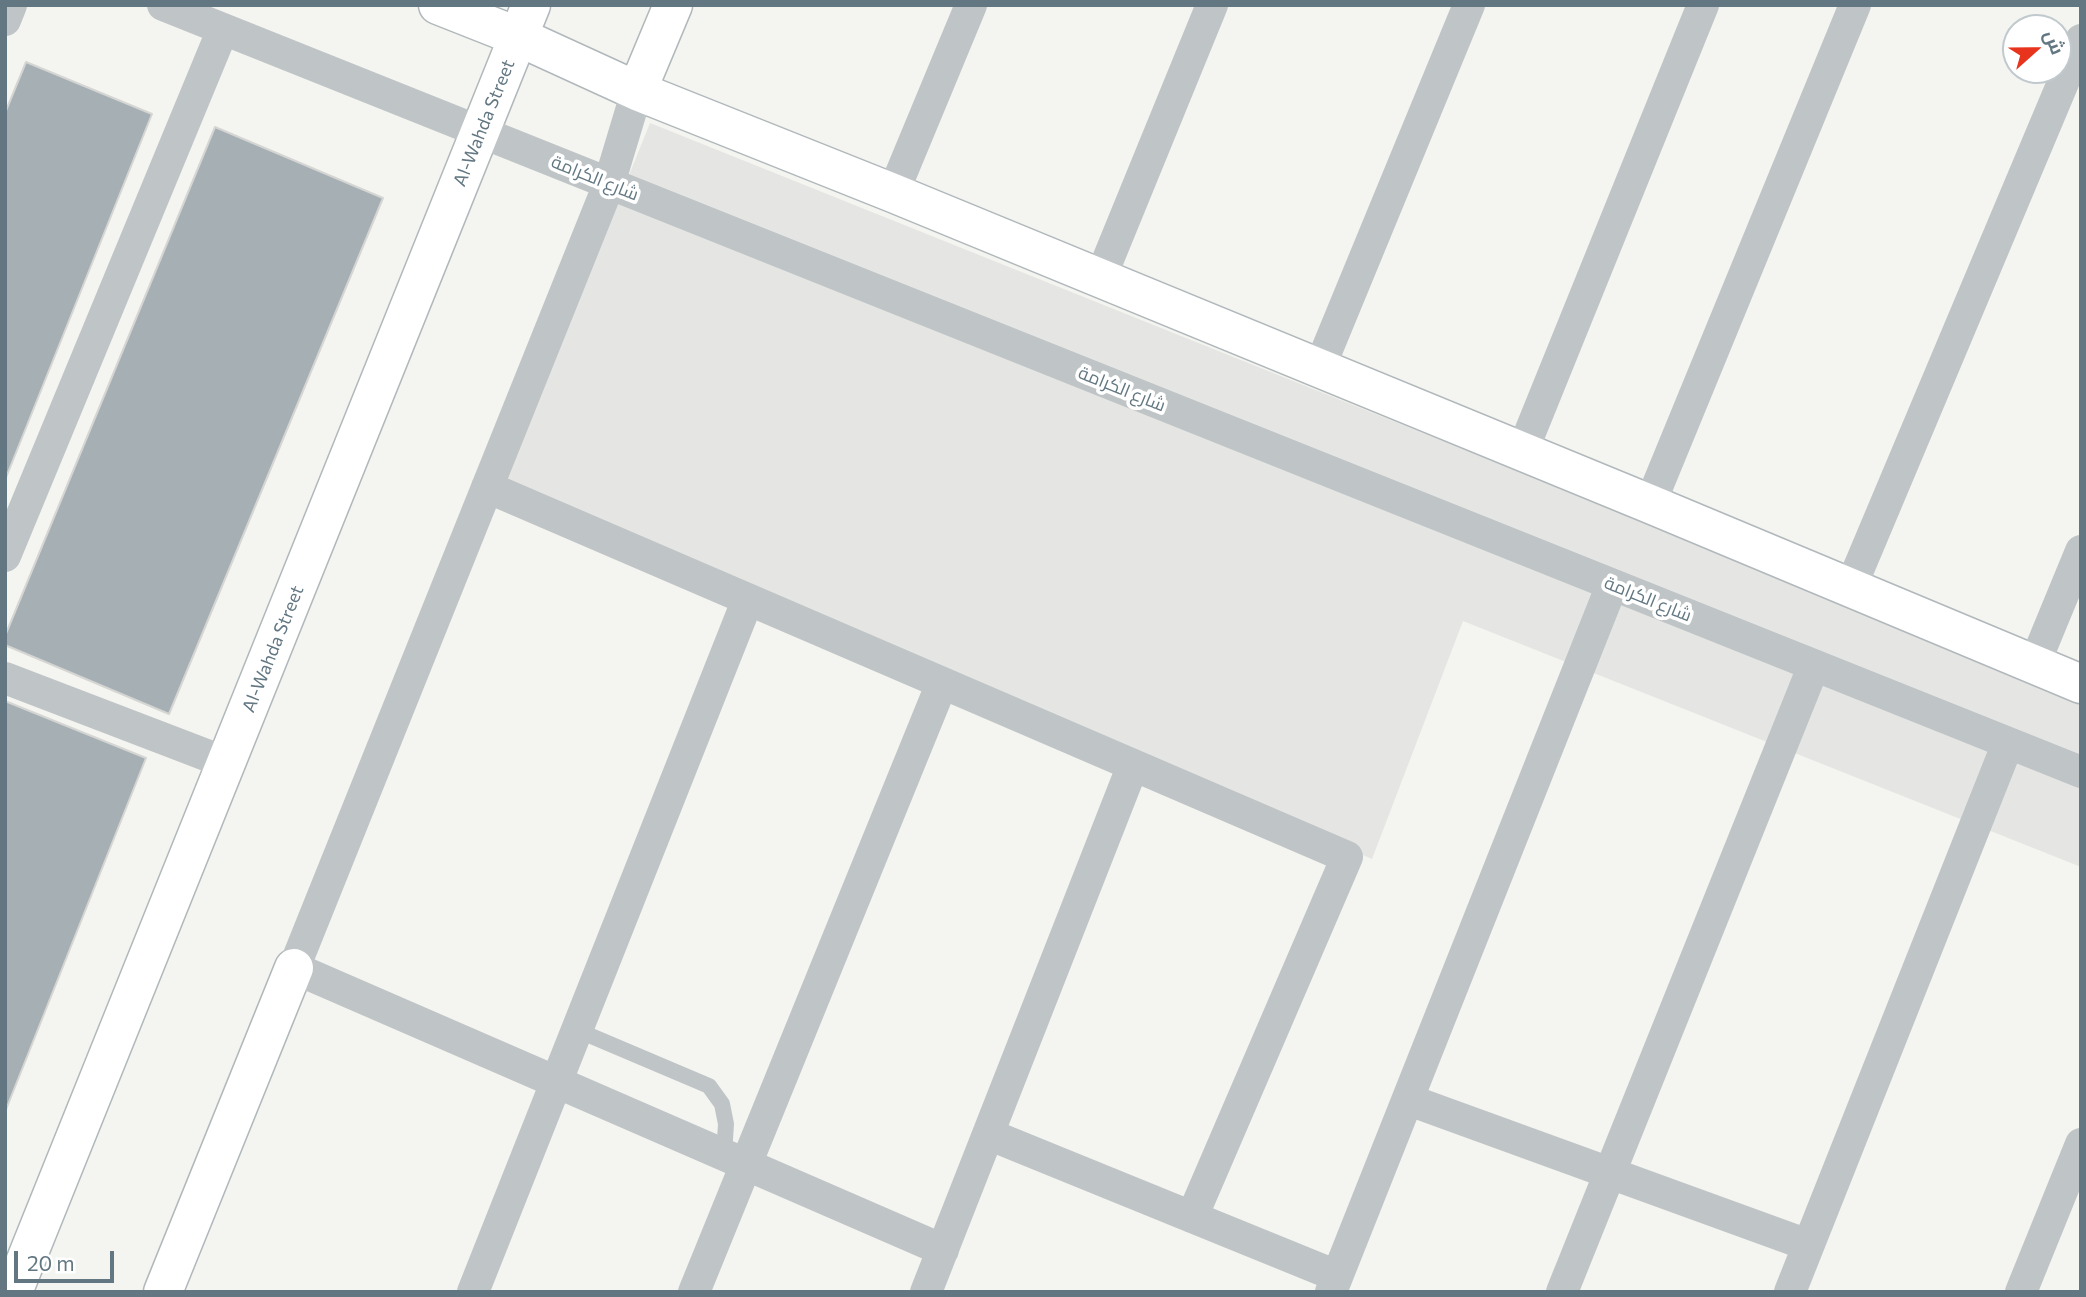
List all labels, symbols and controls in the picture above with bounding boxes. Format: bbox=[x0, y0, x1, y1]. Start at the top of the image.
north arrow bbox=[2002, 14, 2072, 84]
text: ش bbox=[2040, 26, 2070, 58]
street label: Al-Wahda Street bbox=[449, 56, 519, 190]
street label: شارع الكرامة bbox=[548, 151, 642, 205]
street label: شارع الكرامة bbox=[1075, 362, 1169, 416]
street label: شارع الكرامة bbox=[1601, 572, 1695, 626]
street label: Al-Wahda Street bbox=[238, 582, 308, 716]
scale bar bbox=[18, 1238, 117, 1282]
text: 20 m bbox=[27, 1250, 75, 1275]

